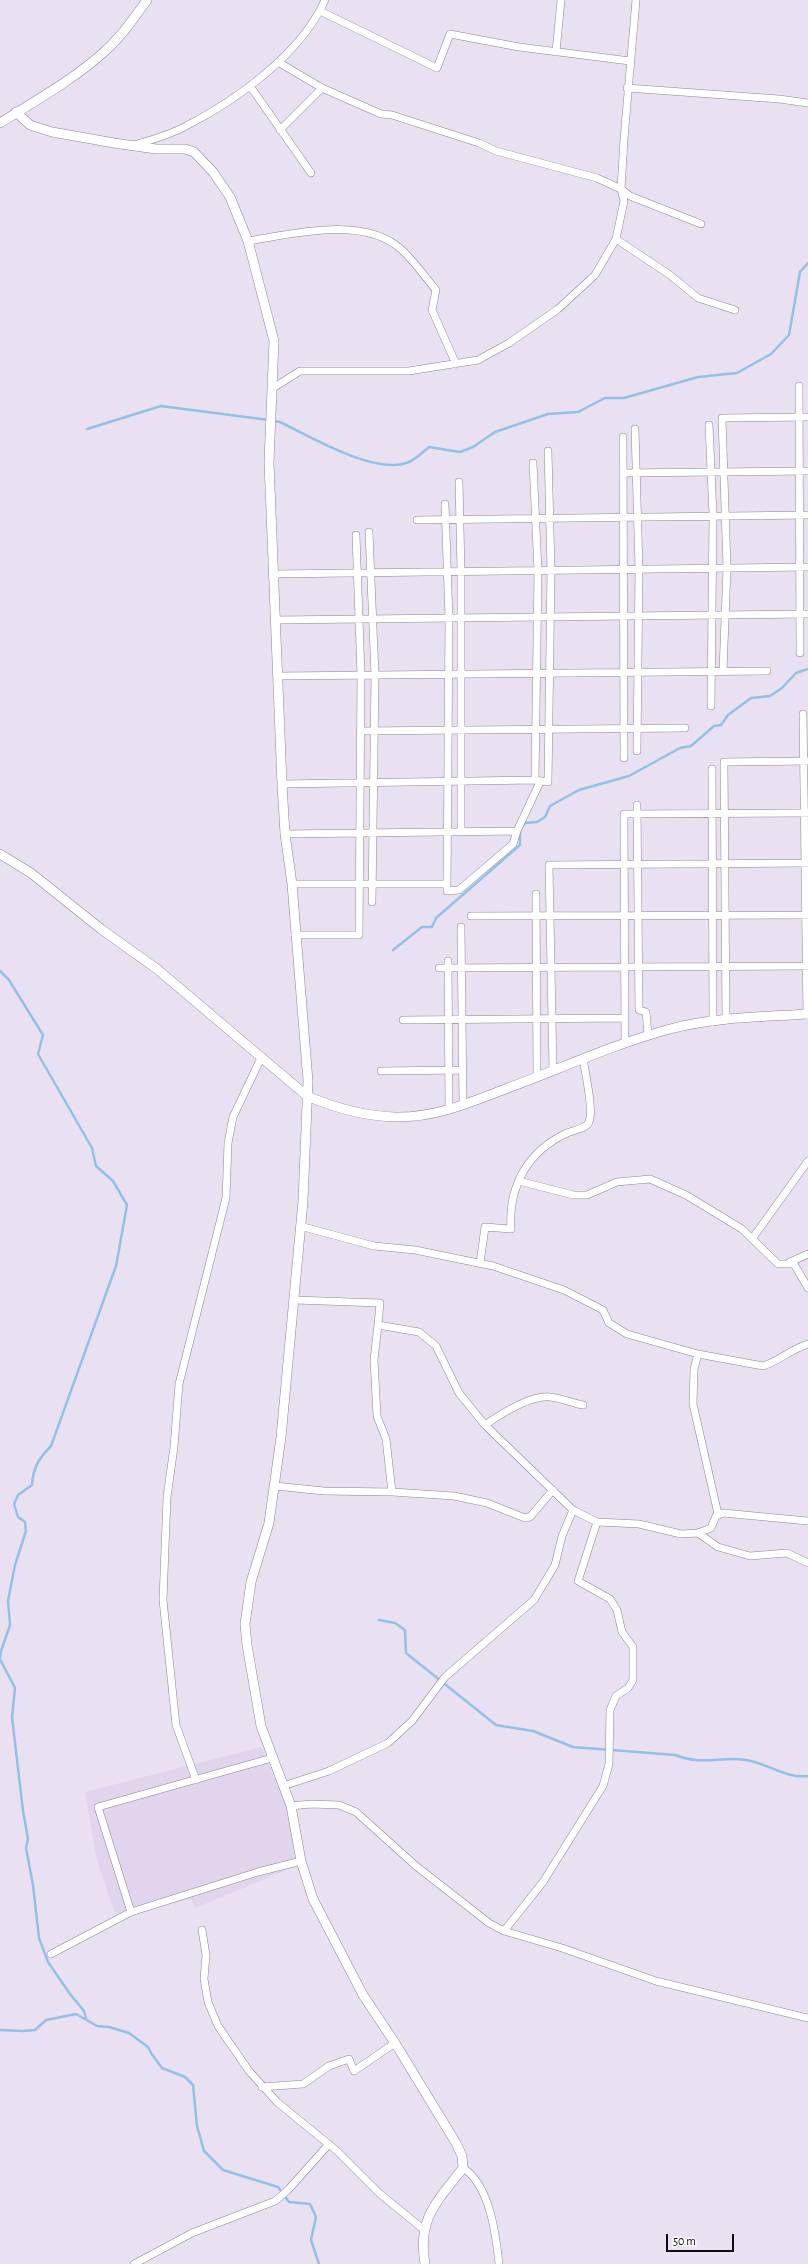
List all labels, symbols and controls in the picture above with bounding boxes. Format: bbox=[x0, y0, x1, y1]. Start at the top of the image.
scale bar bbox=[668, 2226, 736, 2252]
text: 50 m bbox=[673, 2235, 696, 2247]

